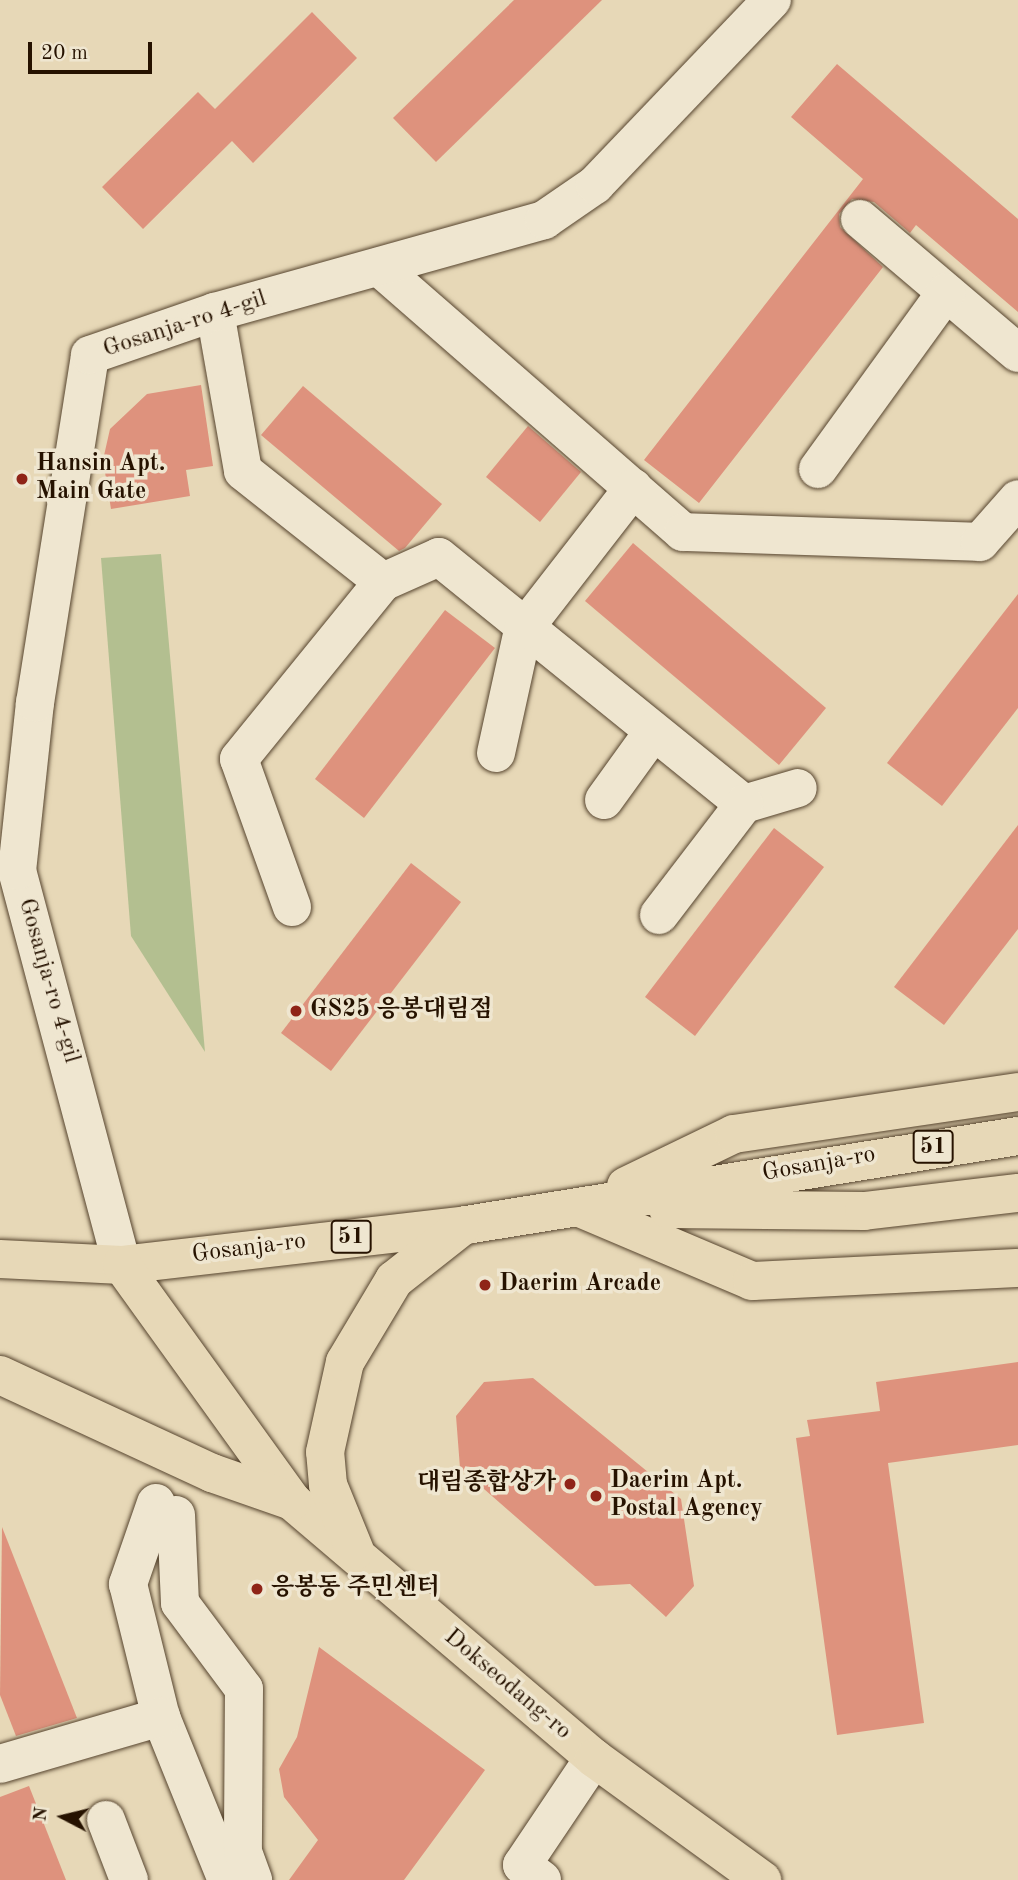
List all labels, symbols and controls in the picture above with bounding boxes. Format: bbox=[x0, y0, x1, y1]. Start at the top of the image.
scale bar bbox=[32, 28, 156, 72]
text: 20 m bbox=[41, 43, 88, 64]
street label: Gosanja-ro 4-gil bbox=[100, 285, 270, 365]
place label: Hansin Apt. Main Gate bbox=[36, 451, 165, 507]
marker: Hansin Apt. Main Gate bbox=[14, 471, 30, 487]
street label: Gosanja-ro 4-gil bbox=[11, 895, 85, 1067]
place label: GS25 응봉대림점 bbox=[310, 997, 493, 1025]
marker: GS25 응봉대림점 bbox=[288, 1003, 304, 1019]
road number: 51 bbox=[912, 1128, 954, 1166]
street label: Gosanja-ro bbox=[760, 1141, 878, 1189]
road number: 51 bbox=[330, 1218, 372, 1256]
street label: Gosanja-ro bbox=[190, 1228, 308, 1270]
place label: Daerim Arcade bbox=[499, 1271, 661, 1299]
marker: Daerim Arcade bbox=[477, 1277, 493, 1293]
place label: Daerim Apt. Postal Agency bbox=[610, 1468, 763, 1524]
place label: 대림종합상가 bbox=[417, 1470, 556, 1498]
marker: 대림종합상가 bbox=[562, 1476, 578, 1492]
marker: Daerim Apt. Postal Agency bbox=[588, 1488, 604, 1504]
place label: 응봉동 주민센터 bbox=[271, 1575, 440, 1603]
marker: 응봉동 주민센터 bbox=[249, 1581, 265, 1597]
street label: Dokseodang-ro bbox=[437, 1623, 577, 1747]
north arrow bbox=[28, 1782, 98, 1852]
text: N bbox=[31, 1806, 52, 1823]

